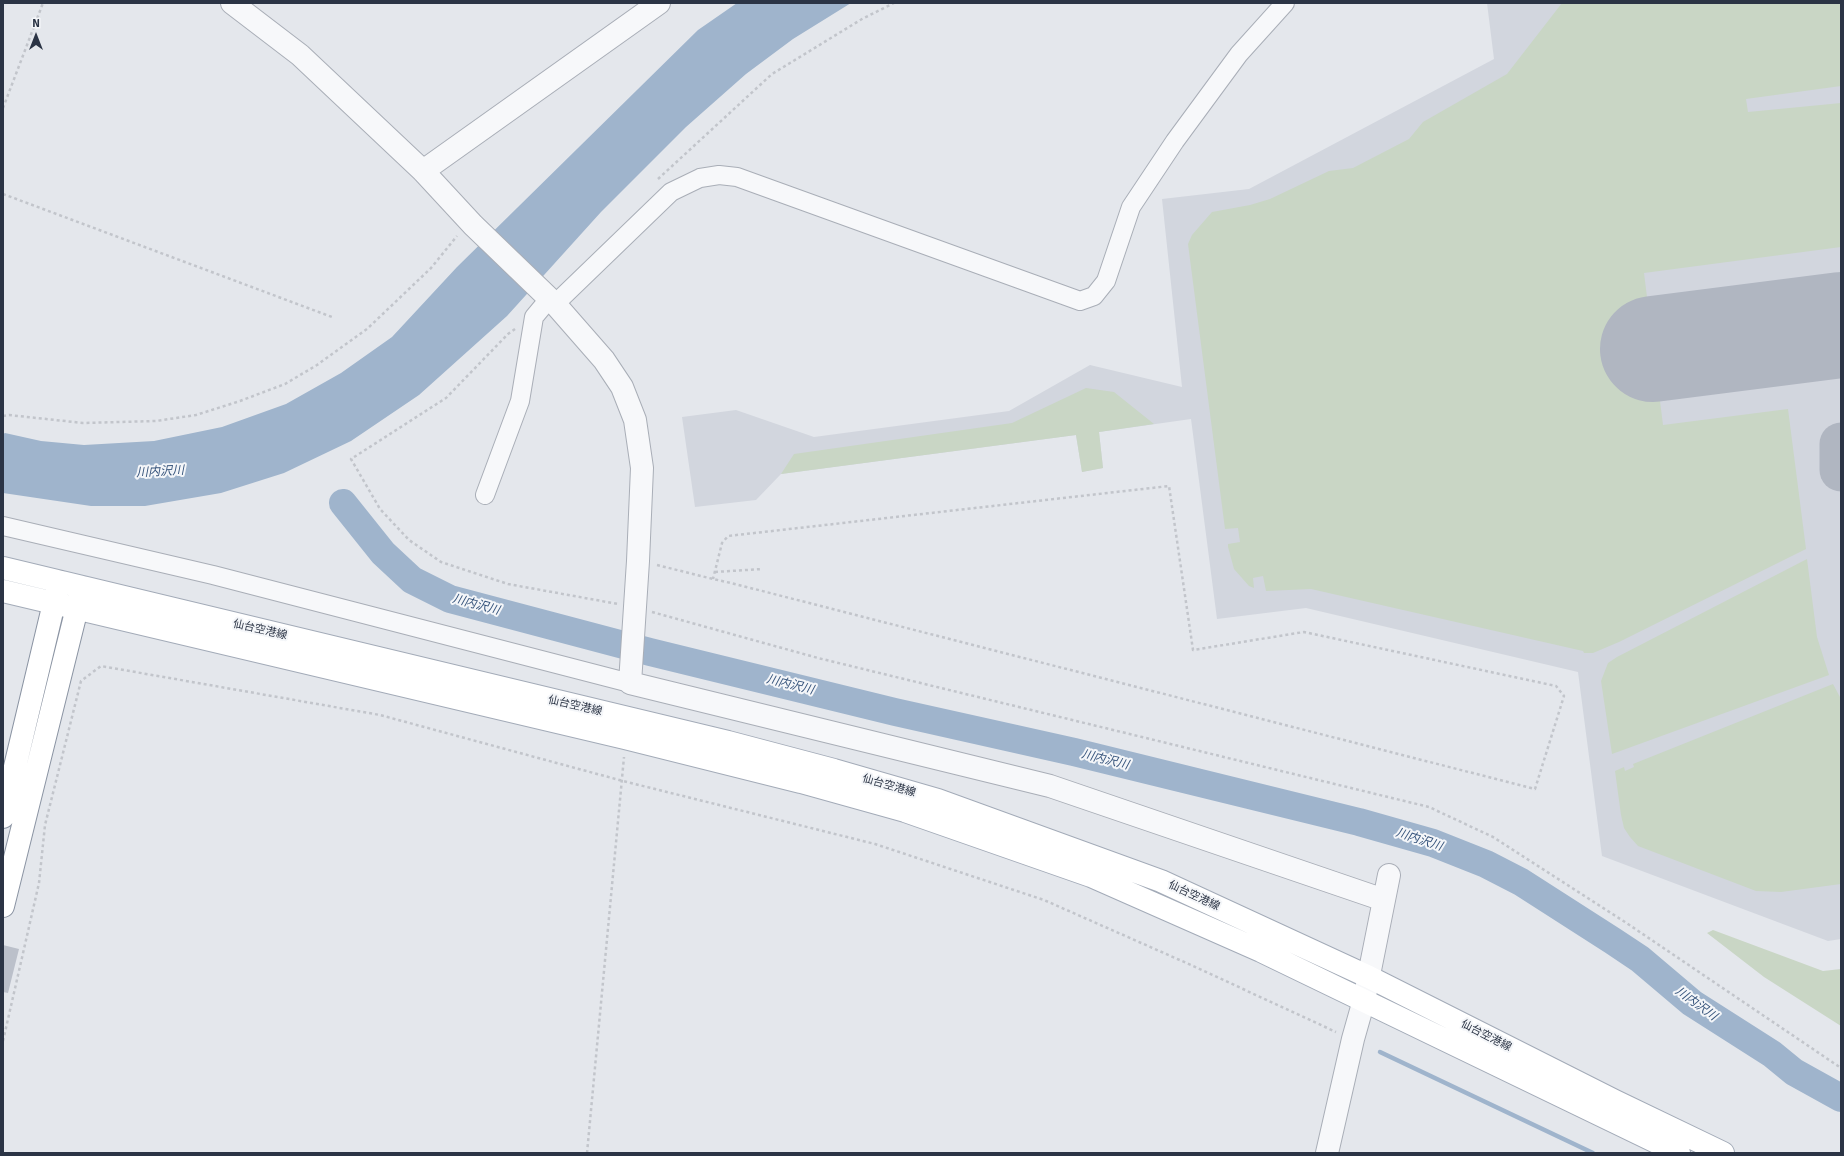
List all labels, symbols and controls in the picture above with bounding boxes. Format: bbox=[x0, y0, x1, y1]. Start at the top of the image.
north arrow bbox=[16, 16, 56, 56]
text: N bbox=[32, 17, 40, 30]
water label: 川内沢川 bbox=[136, 464, 184, 480]
water label: 川内沢川 bbox=[451, 592, 501, 618]
street label: 仙台空港線 bbox=[232, 617, 288, 643]
water label: 川内沢川 bbox=[765, 672, 815, 698]
street label: 仙台空港線 bbox=[547, 693, 603, 719]
water label: 川内沢川 bbox=[1080, 747, 1130, 773]
street label: 仙台空港線 bbox=[861, 772, 917, 800]
water label: 川内沢川 bbox=[1394, 826, 1444, 854]
street label: 仙台空港線 bbox=[1166, 878, 1222, 914]
water label: 川内沢川 bbox=[1672, 984, 1720, 1024]
street label: 仙台空港線 bbox=[1459, 1018, 1513, 1054]

